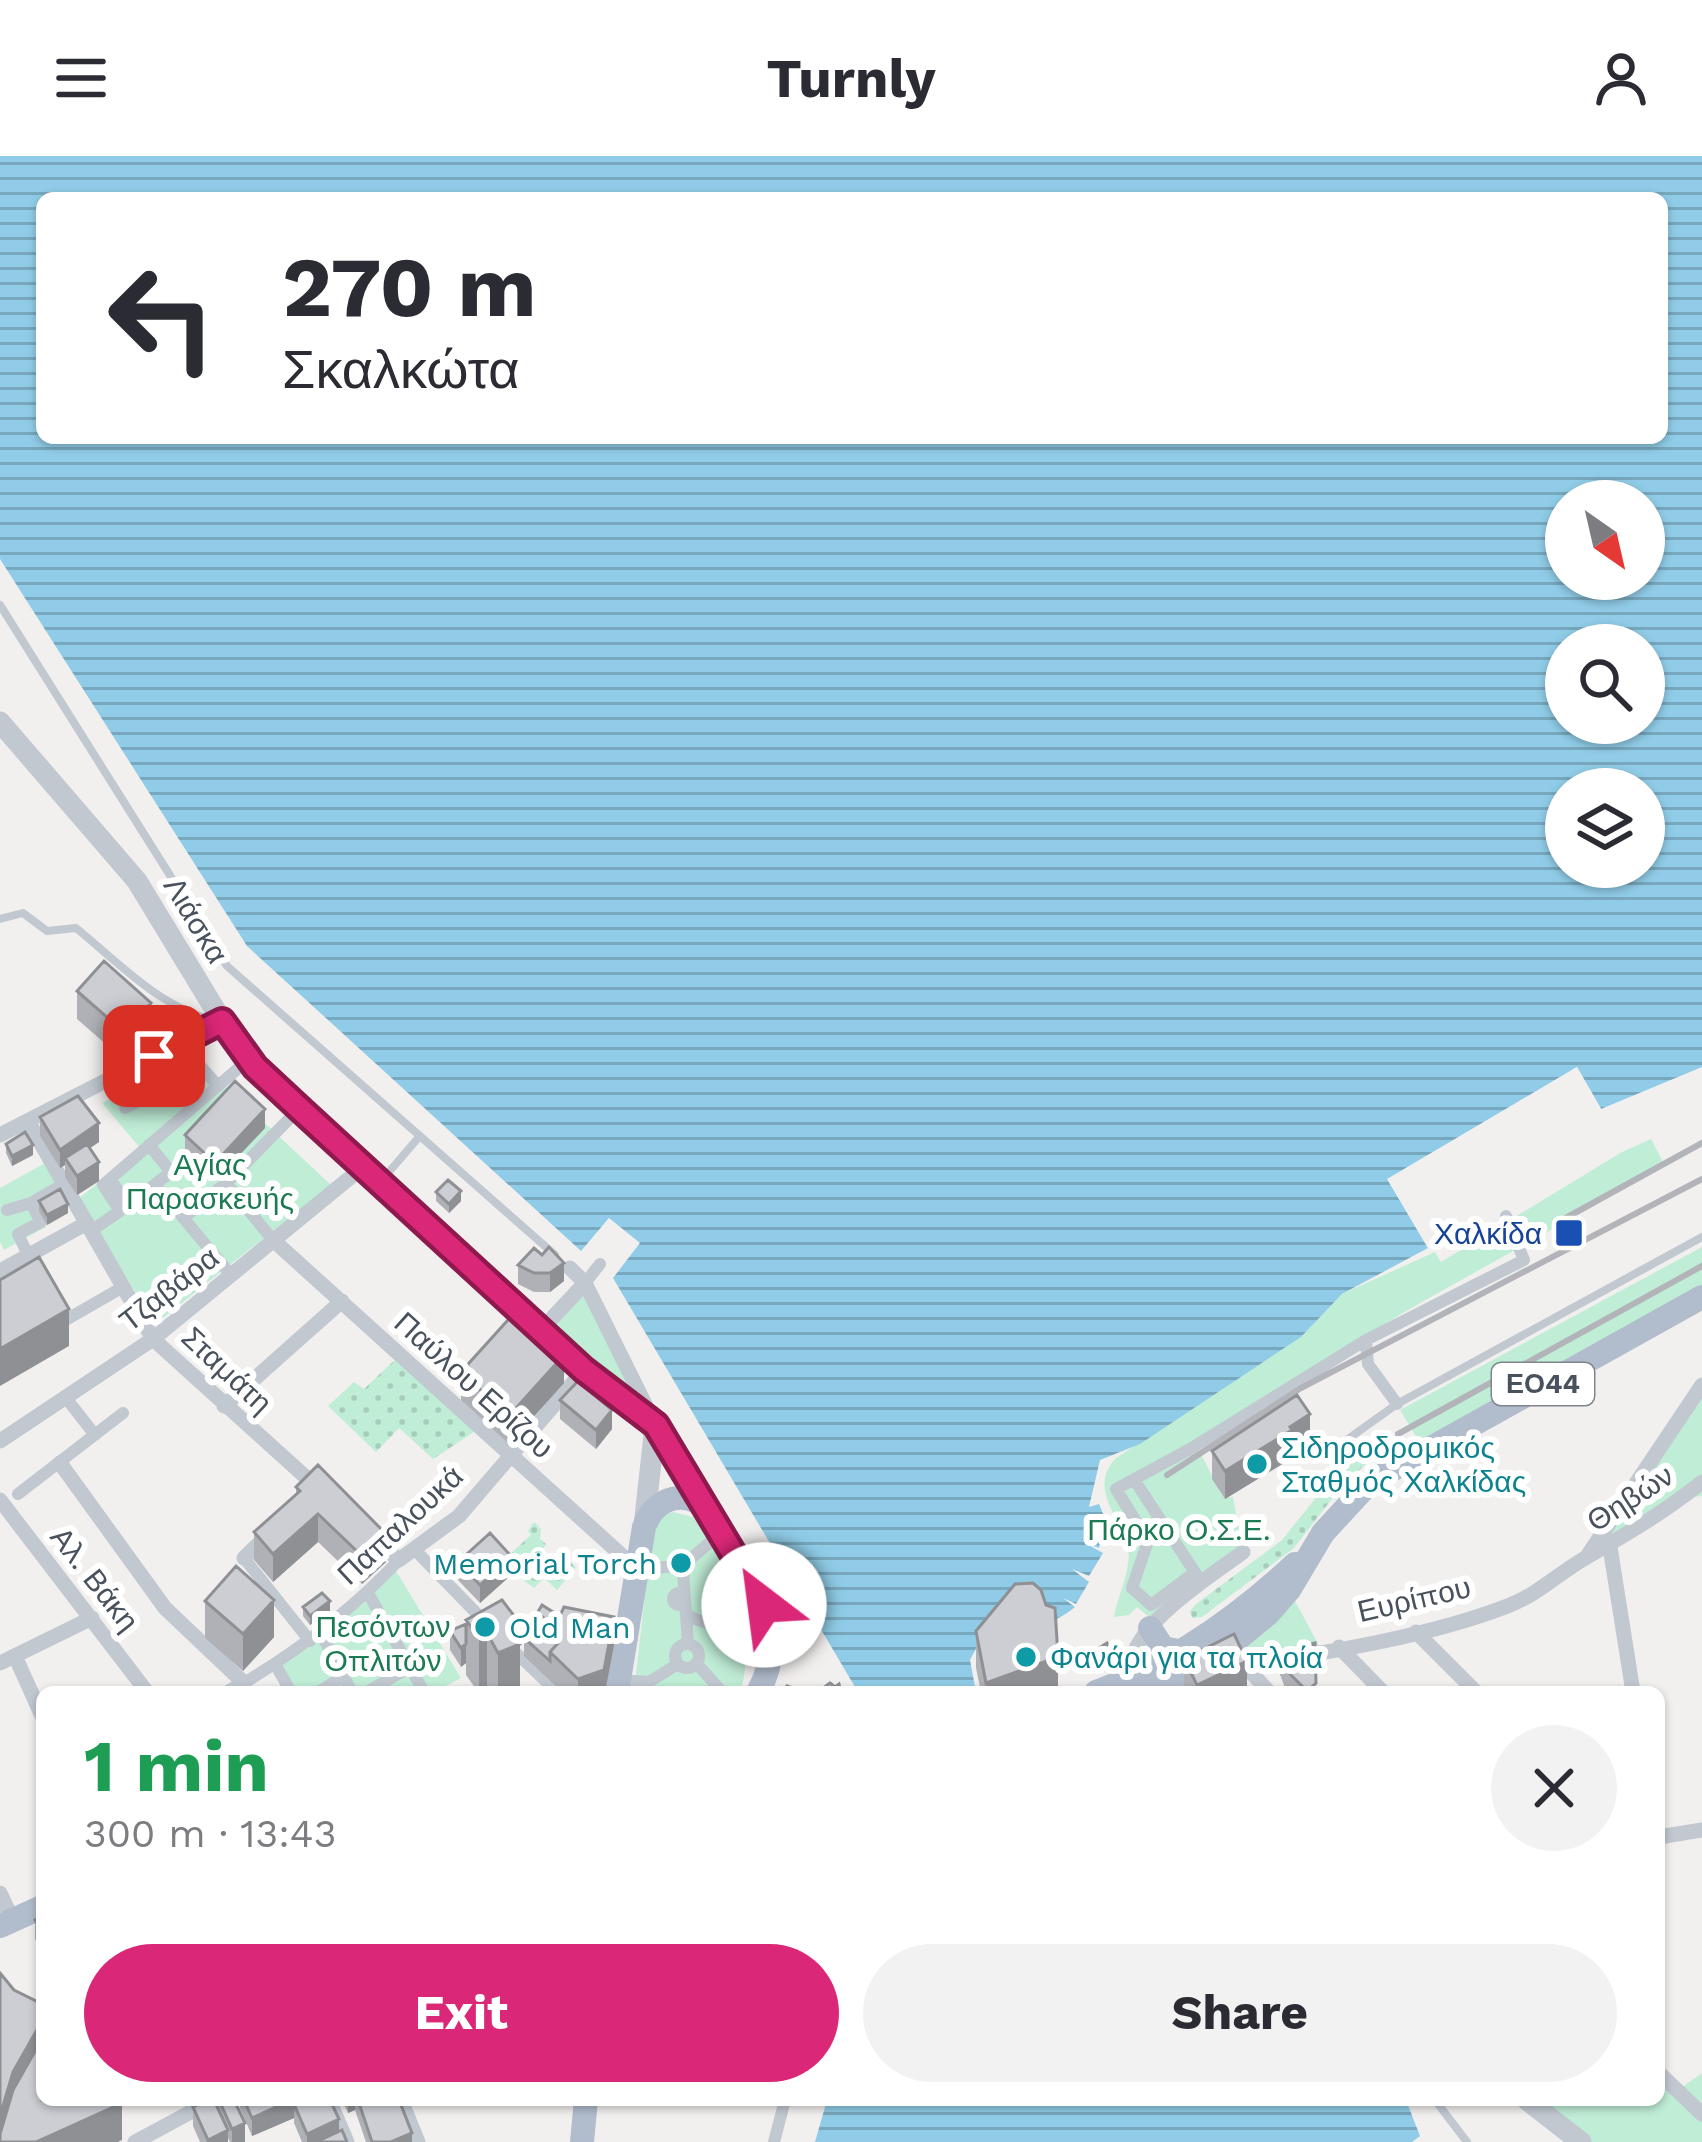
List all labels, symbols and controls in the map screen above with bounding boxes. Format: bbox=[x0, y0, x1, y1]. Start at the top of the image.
icon: menu bbox=[48, 45, 114, 111]
icon: person bbox=[1588, 45, 1654, 111]
text: Turnly bbox=[766, 47, 936, 110]
text: 270 m bbox=[282, 238, 537, 336]
icon: left bbox=[84, 240, 240, 396]
text: Σκαλκώτα bbox=[282, 338, 519, 401]
north arrow bbox=[1545, 480, 1665, 600]
map controls bbox=[1545, 480, 1665, 888]
button: search bbox=[1545, 624, 1665, 744]
button: layers bbox=[1545, 768, 1665, 888]
street label: Λιάσκα bbox=[157, 870, 235, 970]
pin bbox=[103, 1005, 205, 1107]
icon: arrive bbox=[121, 1023, 187, 1089]
park label: Αγίας Παρασκευής bbox=[126, 1147, 294, 1216]
place label: Χαλκίδα bbox=[1434, 1216, 1542, 1251]
marker: Χαλκίδα bbox=[1553, 1217, 1585, 1249]
street label: Τζαβάρα bbox=[113, 1240, 225, 1338]
street label: Παύλου Ερίζου bbox=[387, 1305, 561, 1465]
street label: Σταμάτη bbox=[175, 1320, 279, 1420]
road number: ΕΟ44 bbox=[1492, 1363, 1594, 1405]
place label: Σιδηροδρομικός Σταθμός Χαλκίδας bbox=[1281, 1430, 1526, 1499]
marker: Σιδηροδρομικός Σταθμός Χαλκίδας bbox=[1244, 1451, 1270, 1477]
street label: Θηβών bbox=[1580, 1457, 1680, 1539]
street label: Παπαλουκά bbox=[330, 1458, 470, 1592]
park label: Πάρκο Ο.Σ.Ε. bbox=[1087, 1512, 1271, 1547]
street label: Αλ. Βάκη bbox=[44, 1520, 146, 1638]
position arrow bbox=[701, 1542, 827, 1668]
place label: Memorial Torch bbox=[433, 1546, 657, 1581]
marker: Memorial Torch bbox=[668, 1550, 694, 1576]
street label: Ευρίπου bbox=[1354, 1569, 1474, 1629]
park label: Πεσόντων Οπλιτών bbox=[315, 1609, 451, 1678]
place label: Old Man bbox=[509, 1610, 631, 1645]
marker: Old Man bbox=[472, 1614, 498, 1640]
place label: Φανάρι για τα πλοία bbox=[1050, 1640, 1323, 1675]
marker: Φανάρι για τα πλοία bbox=[1013, 1644, 1039, 1670]
text: 1 min bbox=[84, 1724, 269, 1808]
button: close bbox=[1491, 1725, 1617, 1851]
text: 300 m · 13:43 bbox=[84, 1811, 336, 1856]
button: Exit bbox=[84, 1944, 839, 2082]
button: Share bbox=[863, 1944, 1617, 2082]

